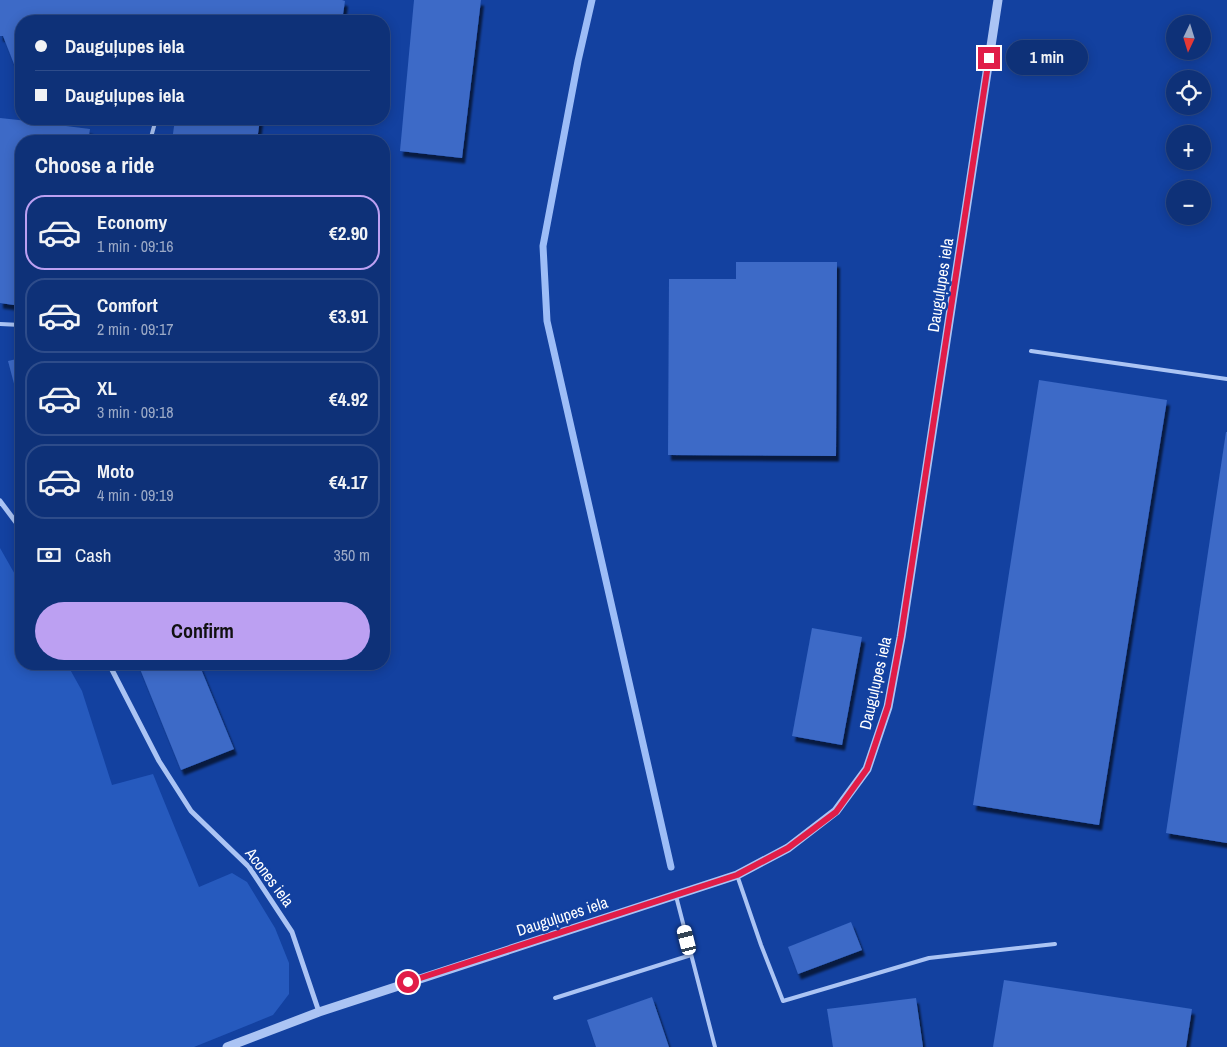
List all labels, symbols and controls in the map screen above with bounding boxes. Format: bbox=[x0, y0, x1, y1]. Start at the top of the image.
north arrow bbox=[1166, 15, 1211, 60]
map controls bbox=[1166, 15, 1211, 225]
text: Dauguļupes iela bbox=[65, 33, 185, 59]
callout: 1 min bbox=[1006, 40, 1089, 76]
text: 1 min bbox=[1030, 46, 1064, 68]
route end bbox=[978, 47, 1000, 69]
button: locate bbox=[1166, 70, 1211, 115]
text: Dauguļupes iela bbox=[65, 82, 185, 108]
button: + bbox=[1166, 125, 1211, 170]
text: Choose a ride bbox=[35, 150, 154, 180]
button: − bbox=[1166, 180, 1211, 225]
text: Economy bbox=[97, 209, 167, 235]
icon: car bbox=[37, 210, 82, 255]
text: €2.90 bbox=[329, 220, 368, 246]
text: 1 min · 09:16 bbox=[97, 235, 174, 257]
street label: Dauguļupes iela bbox=[922, 236, 958, 334]
text: Comfort bbox=[97, 292, 158, 318]
icon: car bbox=[37, 293, 82, 338]
text: €3.91 bbox=[329, 303, 368, 329]
text: 2 min · 09:17 bbox=[97, 318, 174, 340]
text: XL bbox=[97, 375, 117, 401]
icon: car bbox=[37, 376, 82, 421]
text: €4.92 bbox=[329, 386, 368, 412]
text: 3 min · 09:18 bbox=[97, 401, 174, 423]
text: Moto bbox=[97, 458, 134, 484]
icon: car bbox=[37, 459, 82, 504]
text: €4.17 bbox=[329, 469, 368, 495]
text: 4 min · 09:19 bbox=[97, 484, 174, 506]
icon: cash bbox=[35, 541, 63, 569]
text: Cash bbox=[75, 542, 111, 568]
text: 350 m bbox=[334, 544, 370, 566]
button: Confirm bbox=[35, 602, 370, 660]
street label: Dauguļupes iela bbox=[854, 634, 897, 732]
street label: Acones iela bbox=[240, 842, 300, 912]
street label: Dauguļupes iela bbox=[514, 891, 611, 941]
car bbox=[676, 924, 697, 956]
route start bbox=[397, 971, 419, 993]

